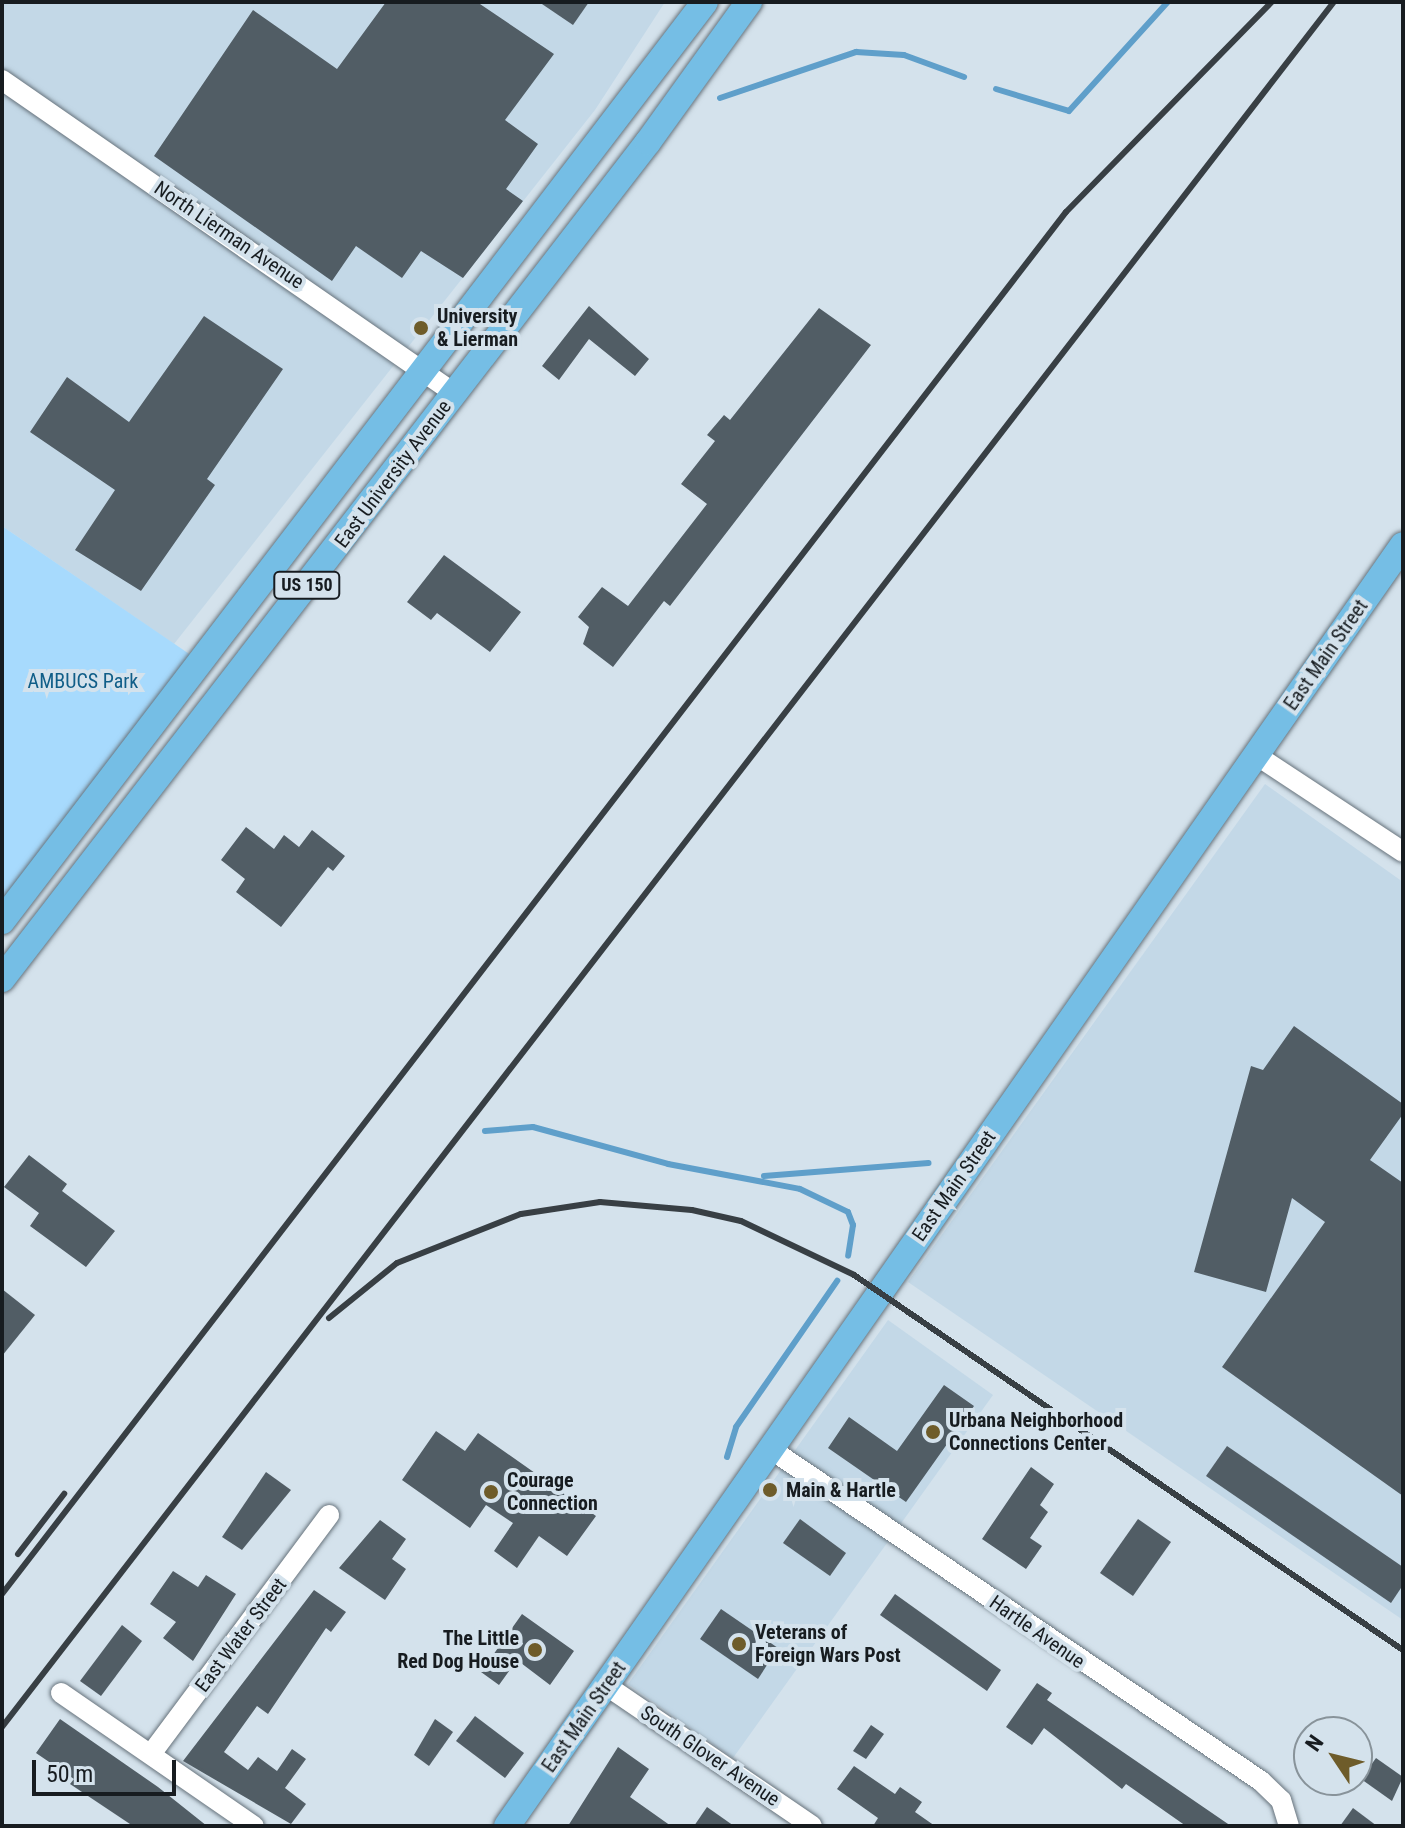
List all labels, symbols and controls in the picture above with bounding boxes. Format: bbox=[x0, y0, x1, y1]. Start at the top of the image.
street label: North Lierman Avenue bbox=[150, 176, 308, 294]
place label: University & Lierman bbox=[437, 304, 518, 351]
marker: University & Lierman bbox=[412, 319, 430, 337]
street label: East University Avenue bbox=[330, 395, 456, 553]
road number: US 150 bbox=[273, 571, 341, 599]
street label: East Main Street bbox=[1279, 595, 1373, 715]
park label: AMBUCS Park bbox=[28, 669, 138, 693]
street label: East Main Street bbox=[907, 1126, 1001, 1246]
place label: Urbana Neighborhood Connections Center bbox=[949, 1408, 1123, 1455]
marker: Urbana Neighborhood Connections Center bbox=[924, 1423, 942, 1441]
place label: Courage Connection bbox=[507, 1468, 598, 1515]
place label: Main & Hartle bbox=[786, 1478, 896, 1502]
marker: Main & Hartle bbox=[761, 1481, 779, 1499]
marker: Courage Connection bbox=[482, 1483, 500, 1501]
street label: East Water Street bbox=[190, 1573, 292, 1697]
street label: Hartle Avenue bbox=[985, 1590, 1089, 1674]
place label: Veterans of Foreign Wars Post bbox=[755, 1620, 901, 1667]
place label: The Little Red Dog House bbox=[397, 1626, 519, 1673]
marker: Veterans of Foreign Wars Post bbox=[730, 1635, 748, 1653]
marker: The Little Red Dog House bbox=[526, 1641, 544, 1659]
street label: East Main Street bbox=[537, 1657, 631, 1777]
street label: South Glover Avenue bbox=[636, 1701, 784, 1811]
north arrow bbox=[1293, 1716, 1373, 1796]
text: N bbox=[1300, 1730, 1329, 1756]
scale bar bbox=[36, 1744, 180, 1794]
text: 50 m bbox=[46, 1760, 93, 1788]

